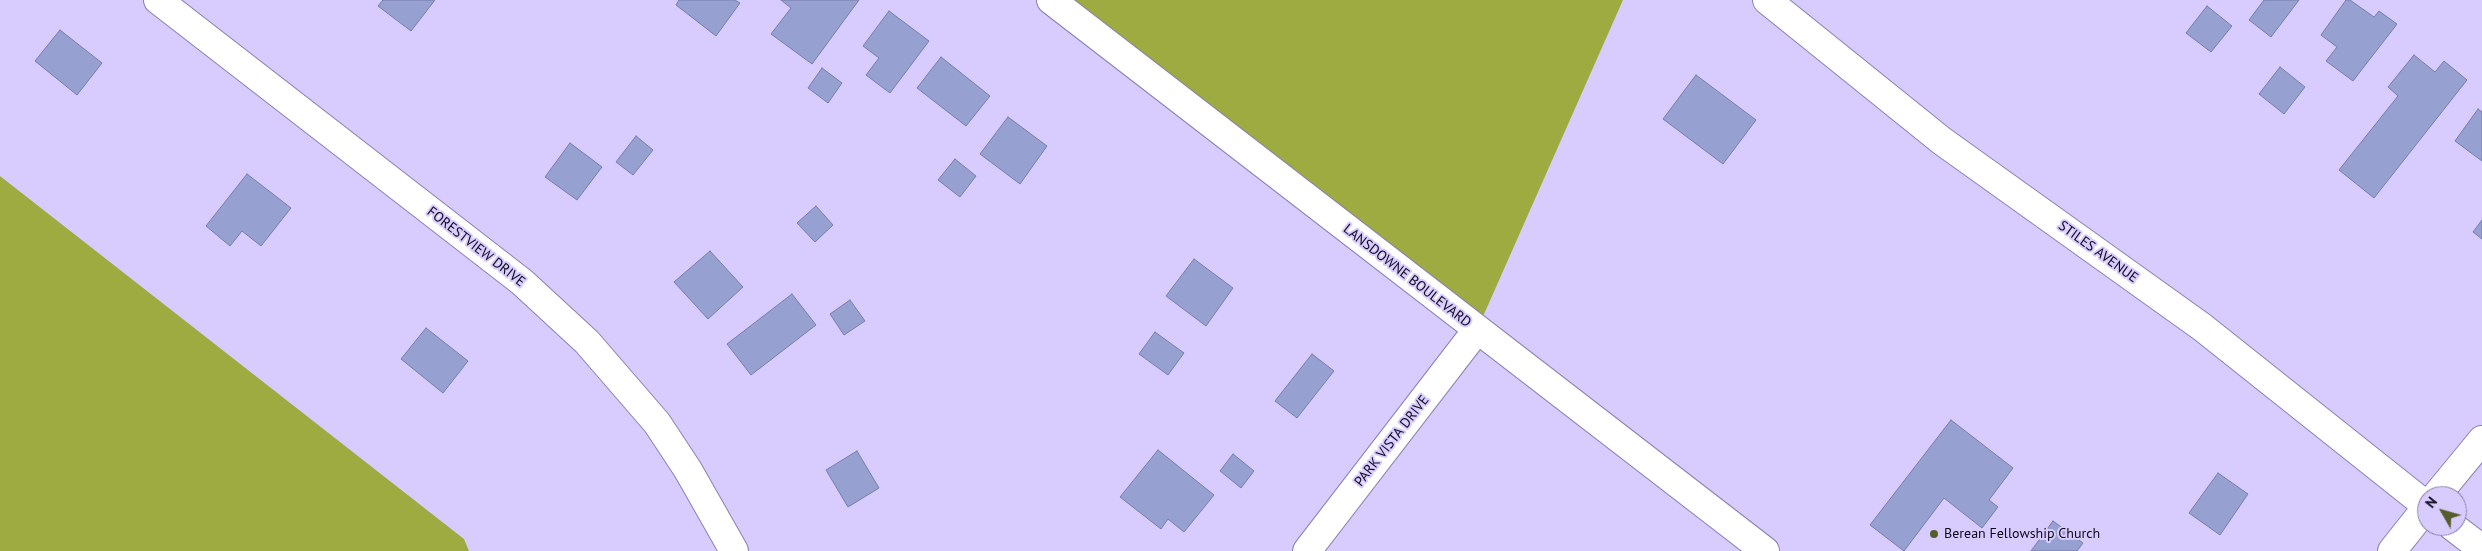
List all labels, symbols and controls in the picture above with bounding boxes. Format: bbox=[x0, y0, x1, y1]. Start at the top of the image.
street label: FORESTVIEW DRIVE bbox=[424, 204, 528, 290]
street label: STILES AVENUE bbox=[2055, 218, 2141, 286]
street label: LANSDOWNE BOULEVARD bbox=[1340, 221, 1474, 331]
street label: PARK VISTA DRIVE bbox=[1351, 392, 1433, 490]
north arrow bbox=[2417, 486, 2467, 536]
text: N bbox=[2421, 493, 2441, 512]
place label: Berean Fellowship Church bbox=[1944, 526, 2100, 542]
marker: Berean Fellowship Church bbox=[1928, 528, 1940, 540]

